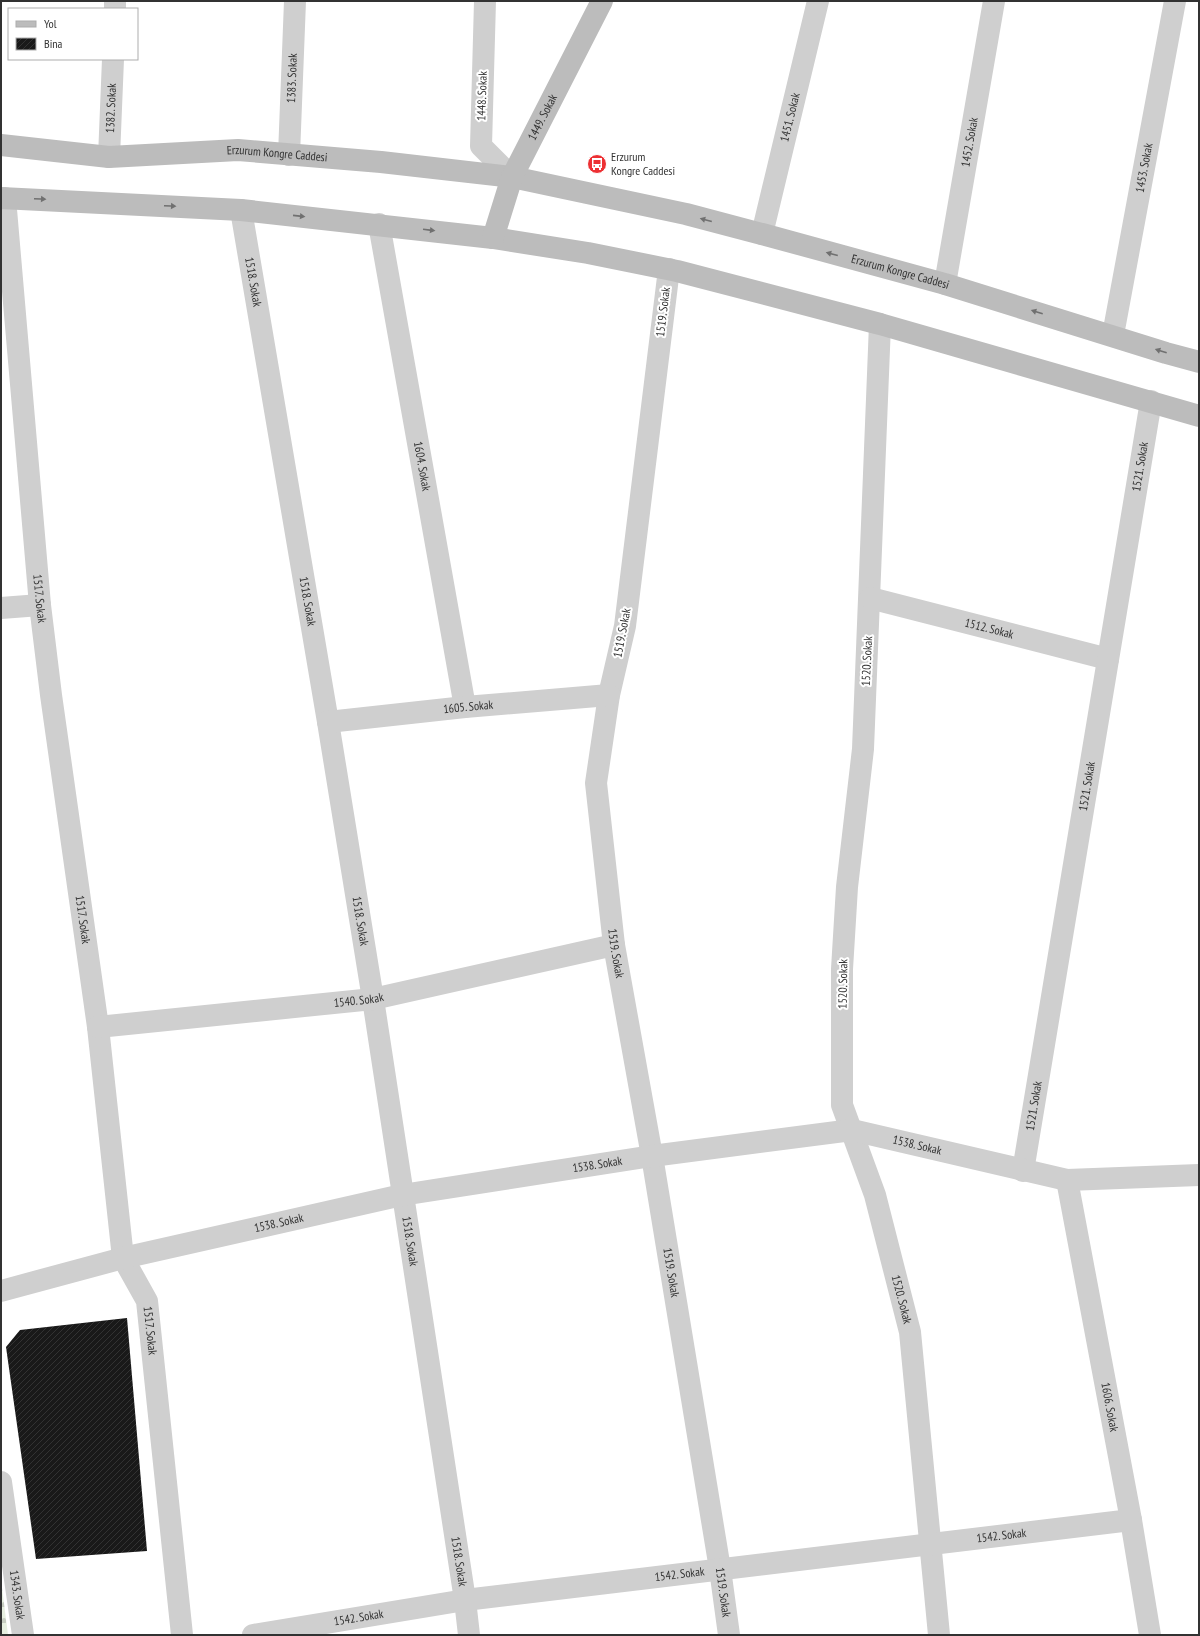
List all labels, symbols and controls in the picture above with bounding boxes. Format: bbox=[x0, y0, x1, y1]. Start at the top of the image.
legend bbox=[8, 8, 138, 60]
text: Yol bbox=[44, 16, 57, 31]
text: Bina bbox=[44, 36, 63, 51]
street label: 1383. Sokak bbox=[283, 52, 300, 103]
street label: 1448. Sokak bbox=[473, 70, 490, 121]
street label: 1382. Sokak bbox=[102, 82, 119, 133]
street label: 1449. Sokak bbox=[524, 91, 560, 143]
street label: 1451. Sokak bbox=[776, 91, 803, 143]
street label: 1452. Sokak bbox=[957, 116, 981, 168]
street label: 1453. Sokak bbox=[1132, 141, 1156, 194]
street label: Erzurum Kongre Caddesi bbox=[226, 142, 328, 164]
place label: Erzurum Kongre Caddesi bbox=[611, 149, 675, 178]
bus stop icon: Erzurum Kongre Caddesi bbox=[586, 153, 608, 175]
one-way arrow bbox=[34, 196, 46, 203]
one-way arrow bbox=[164, 203, 177, 209]
one-way arrow bbox=[293, 213, 305, 219]
one-way arrow bbox=[700, 216, 712, 222]
one-way arrow bbox=[423, 227, 435, 233]
one-way arrow bbox=[825, 250, 838, 256]
street label: Erzurum Kongre Caddesi bbox=[850, 251, 951, 292]
street label: 1518. Sokak bbox=[242, 256, 265, 308]
street label: 1519. Sokak bbox=[652, 286, 673, 338]
one-way arrow bbox=[1031, 309, 1043, 315]
one-way arrow bbox=[1155, 348, 1167, 354]
street label: 1604. Sokak bbox=[411, 440, 434, 492]
street label: 1521. Sokak bbox=[1128, 440, 1151, 492]
street label: 1517. Sokak bbox=[30, 573, 50, 624]
street label: 1518. Sokak bbox=[296, 575, 320, 628]
street label: 1519. Sokak bbox=[609, 607, 634, 659]
street label: 1512. Sokak bbox=[963, 615, 1016, 642]
street label: 1520. Sokak bbox=[858, 635, 875, 686]
street label: 1605. Sokak bbox=[442, 697, 494, 716]
street label: 1521. Sokak bbox=[1075, 760, 1098, 812]
street label: 1517. Sokak bbox=[72, 894, 94, 945]
street label: 1518. Sokak bbox=[349, 895, 372, 947]
street label: 1519. Sokak bbox=[605, 928, 628, 980]
street label: 1520. Sokak bbox=[835, 959, 850, 1009]
street label: 1540. Sokak bbox=[333, 989, 385, 1010]
street label: 1521. Sokak bbox=[1022, 1080, 1045, 1132]
street label: 1538. Sokak bbox=[891, 1132, 944, 1158]
street label: 1538. Sokak bbox=[571, 1153, 623, 1175]
street label: 1538. Sokak bbox=[253, 1209, 305, 1235]
street label: 1518. Sokak bbox=[399, 1215, 422, 1267]
street label: 1519. Sokak bbox=[660, 1247, 683, 1299]
street label: 1520. Sokak bbox=[889, 1273, 916, 1326]
street label: 1517. Sokak bbox=[141, 1306, 161, 1356]
street label: 1606. Sokak bbox=[1098, 1381, 1122, 1433]
street label: 1542. Sokak bbox=[976, 1525, 1027, 1546]
street label: 1518. Sokak bbox=[448, 1536, 471, 1588]
street label: 1542. Sokak bbox=[654, 1563, 706, 1584]
street label: 1519. Sokak bbox=[713, 1567, 735, 1618]
street label: 1343. Sokak bbox=[7, 1569, 29, 1621]
street label: 1542. Sokak bbox=[333, 1606, 385, 1629]

